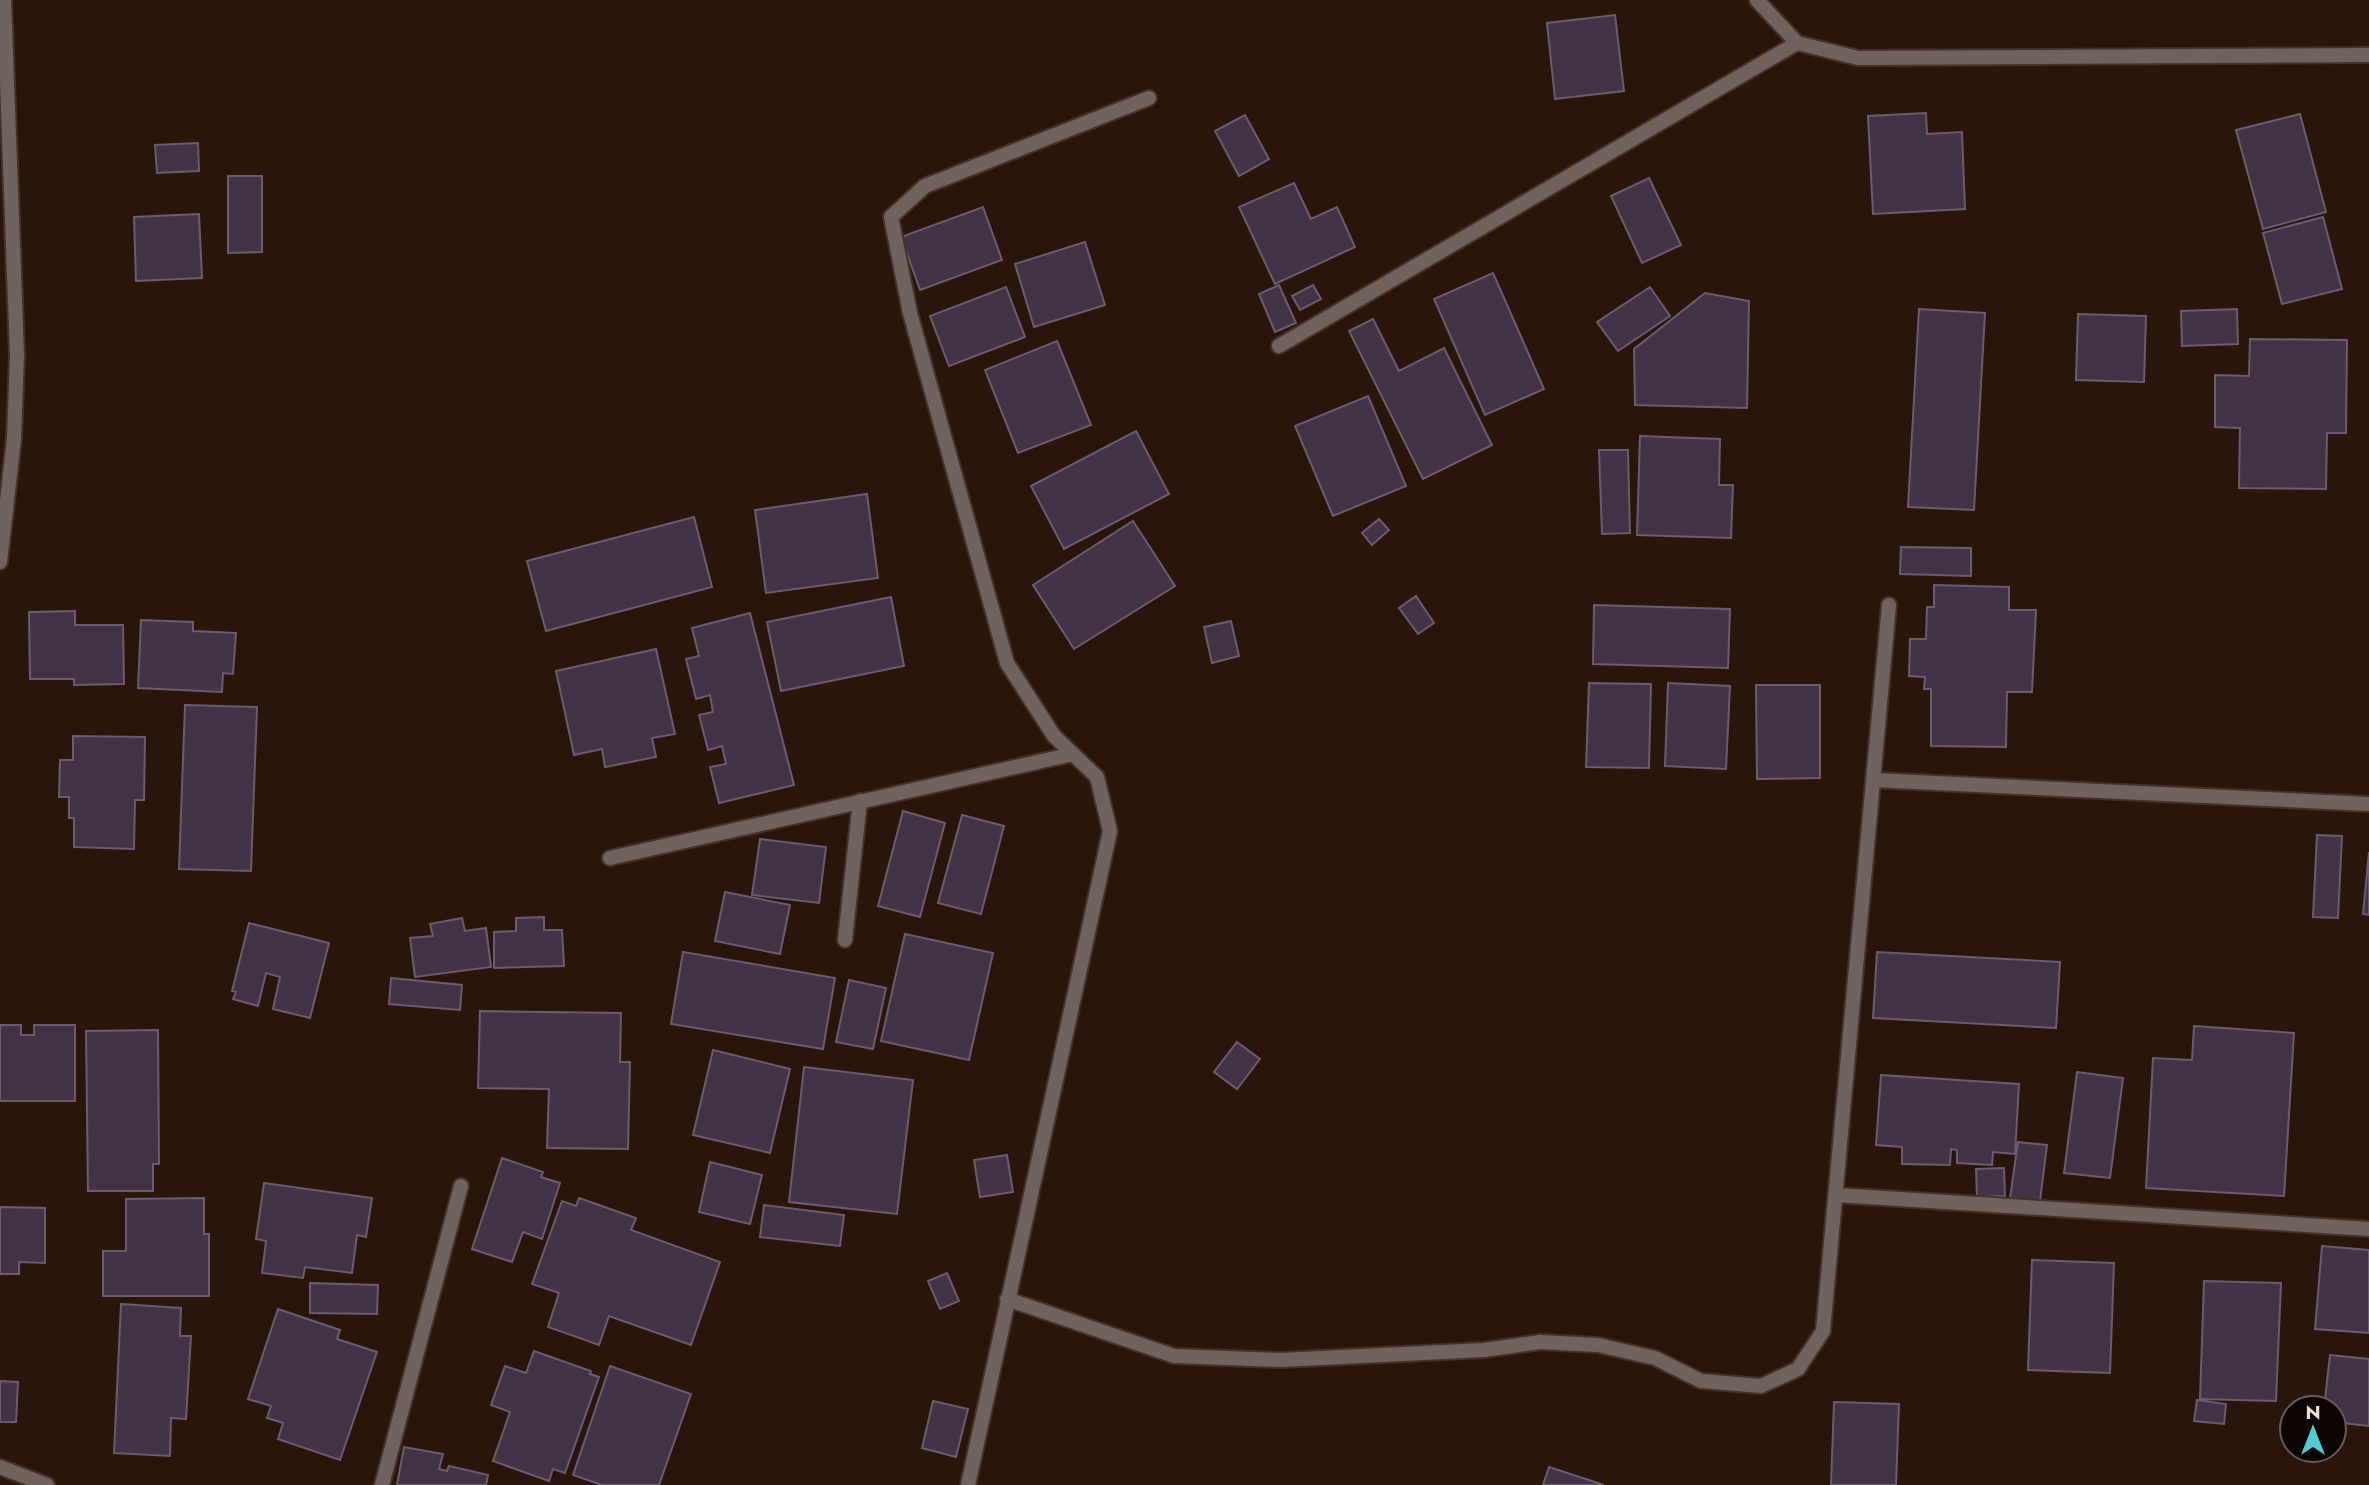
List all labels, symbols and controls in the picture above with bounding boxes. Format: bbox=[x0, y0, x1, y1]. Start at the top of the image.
north arrow bbox=[2278, 1394, 2348, 1464]
text: N bbox=[2305, 1399, 2321, 1426]

